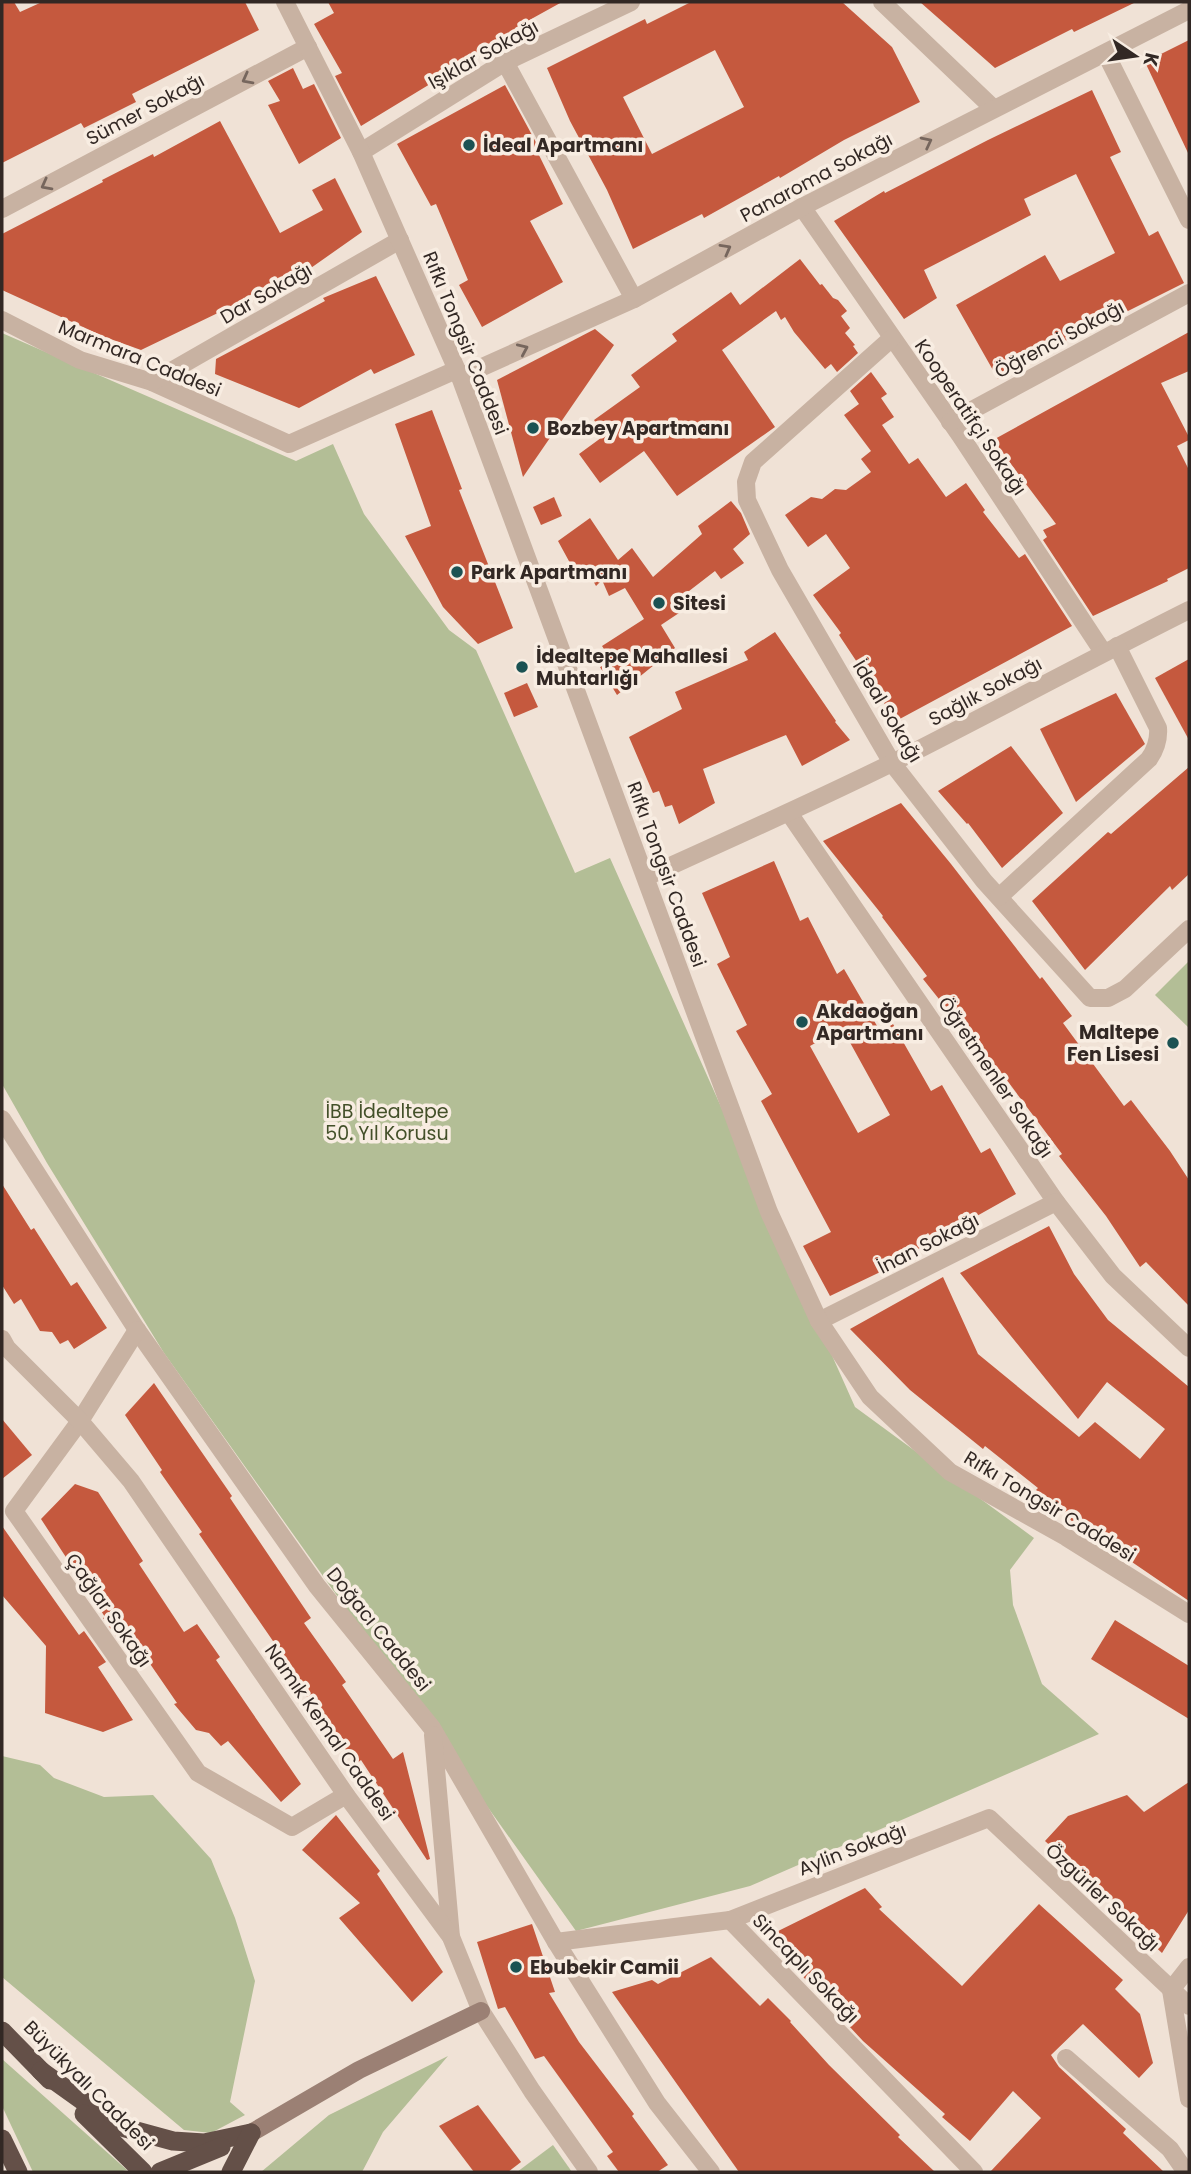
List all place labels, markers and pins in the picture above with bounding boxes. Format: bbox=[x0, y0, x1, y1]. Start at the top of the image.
place label: İdeal Apartmanı bbox=[483, 132, 643, 159]
marker: İdeal Apartmanı bbox=[461, 137, 477, 153]
place label: Bozbey Apartmanı bbox=[547, 415, 729, 442]
marker: Bozbey Apartmanı bbox=[525, 420, 541, 436]
place label: Park Apartmanı bbox=[471, 559, 627, 586]
marker: Park Apartmanı bbox=[449, 564, 465, 580]
place label: Sitesi bbox=[673, 590, 726, 617]
marker: Sitesi bbox=[651, 595, 667, 611]
place label: İdealtepe Mahallesi Muhtarlığı bbox=[536, 643, 728, 692]
marker: İdealtepe Mahallesi Muhtarlığı bbox=[514, 659, 530, 675]
place label: Akdaoğan Apartmanı bbox=[816, 998, 924, 1047]
marker: Akdaoğan Apartmanı bbox=[794, 1014, 810, 1030]
place label: Maltepe Fen Lisesi bbox=[1067, 1019, 1159, 1068]
marker: Maltepe Fen Lisesi bbox=[1165, 1035, 1181, 1051]
place label: Ebubekir Camii bbox=[530, 1954, 679, 1981]
marker: Ebubekir Camii bbox=[508, 1959, 524, 1975]

